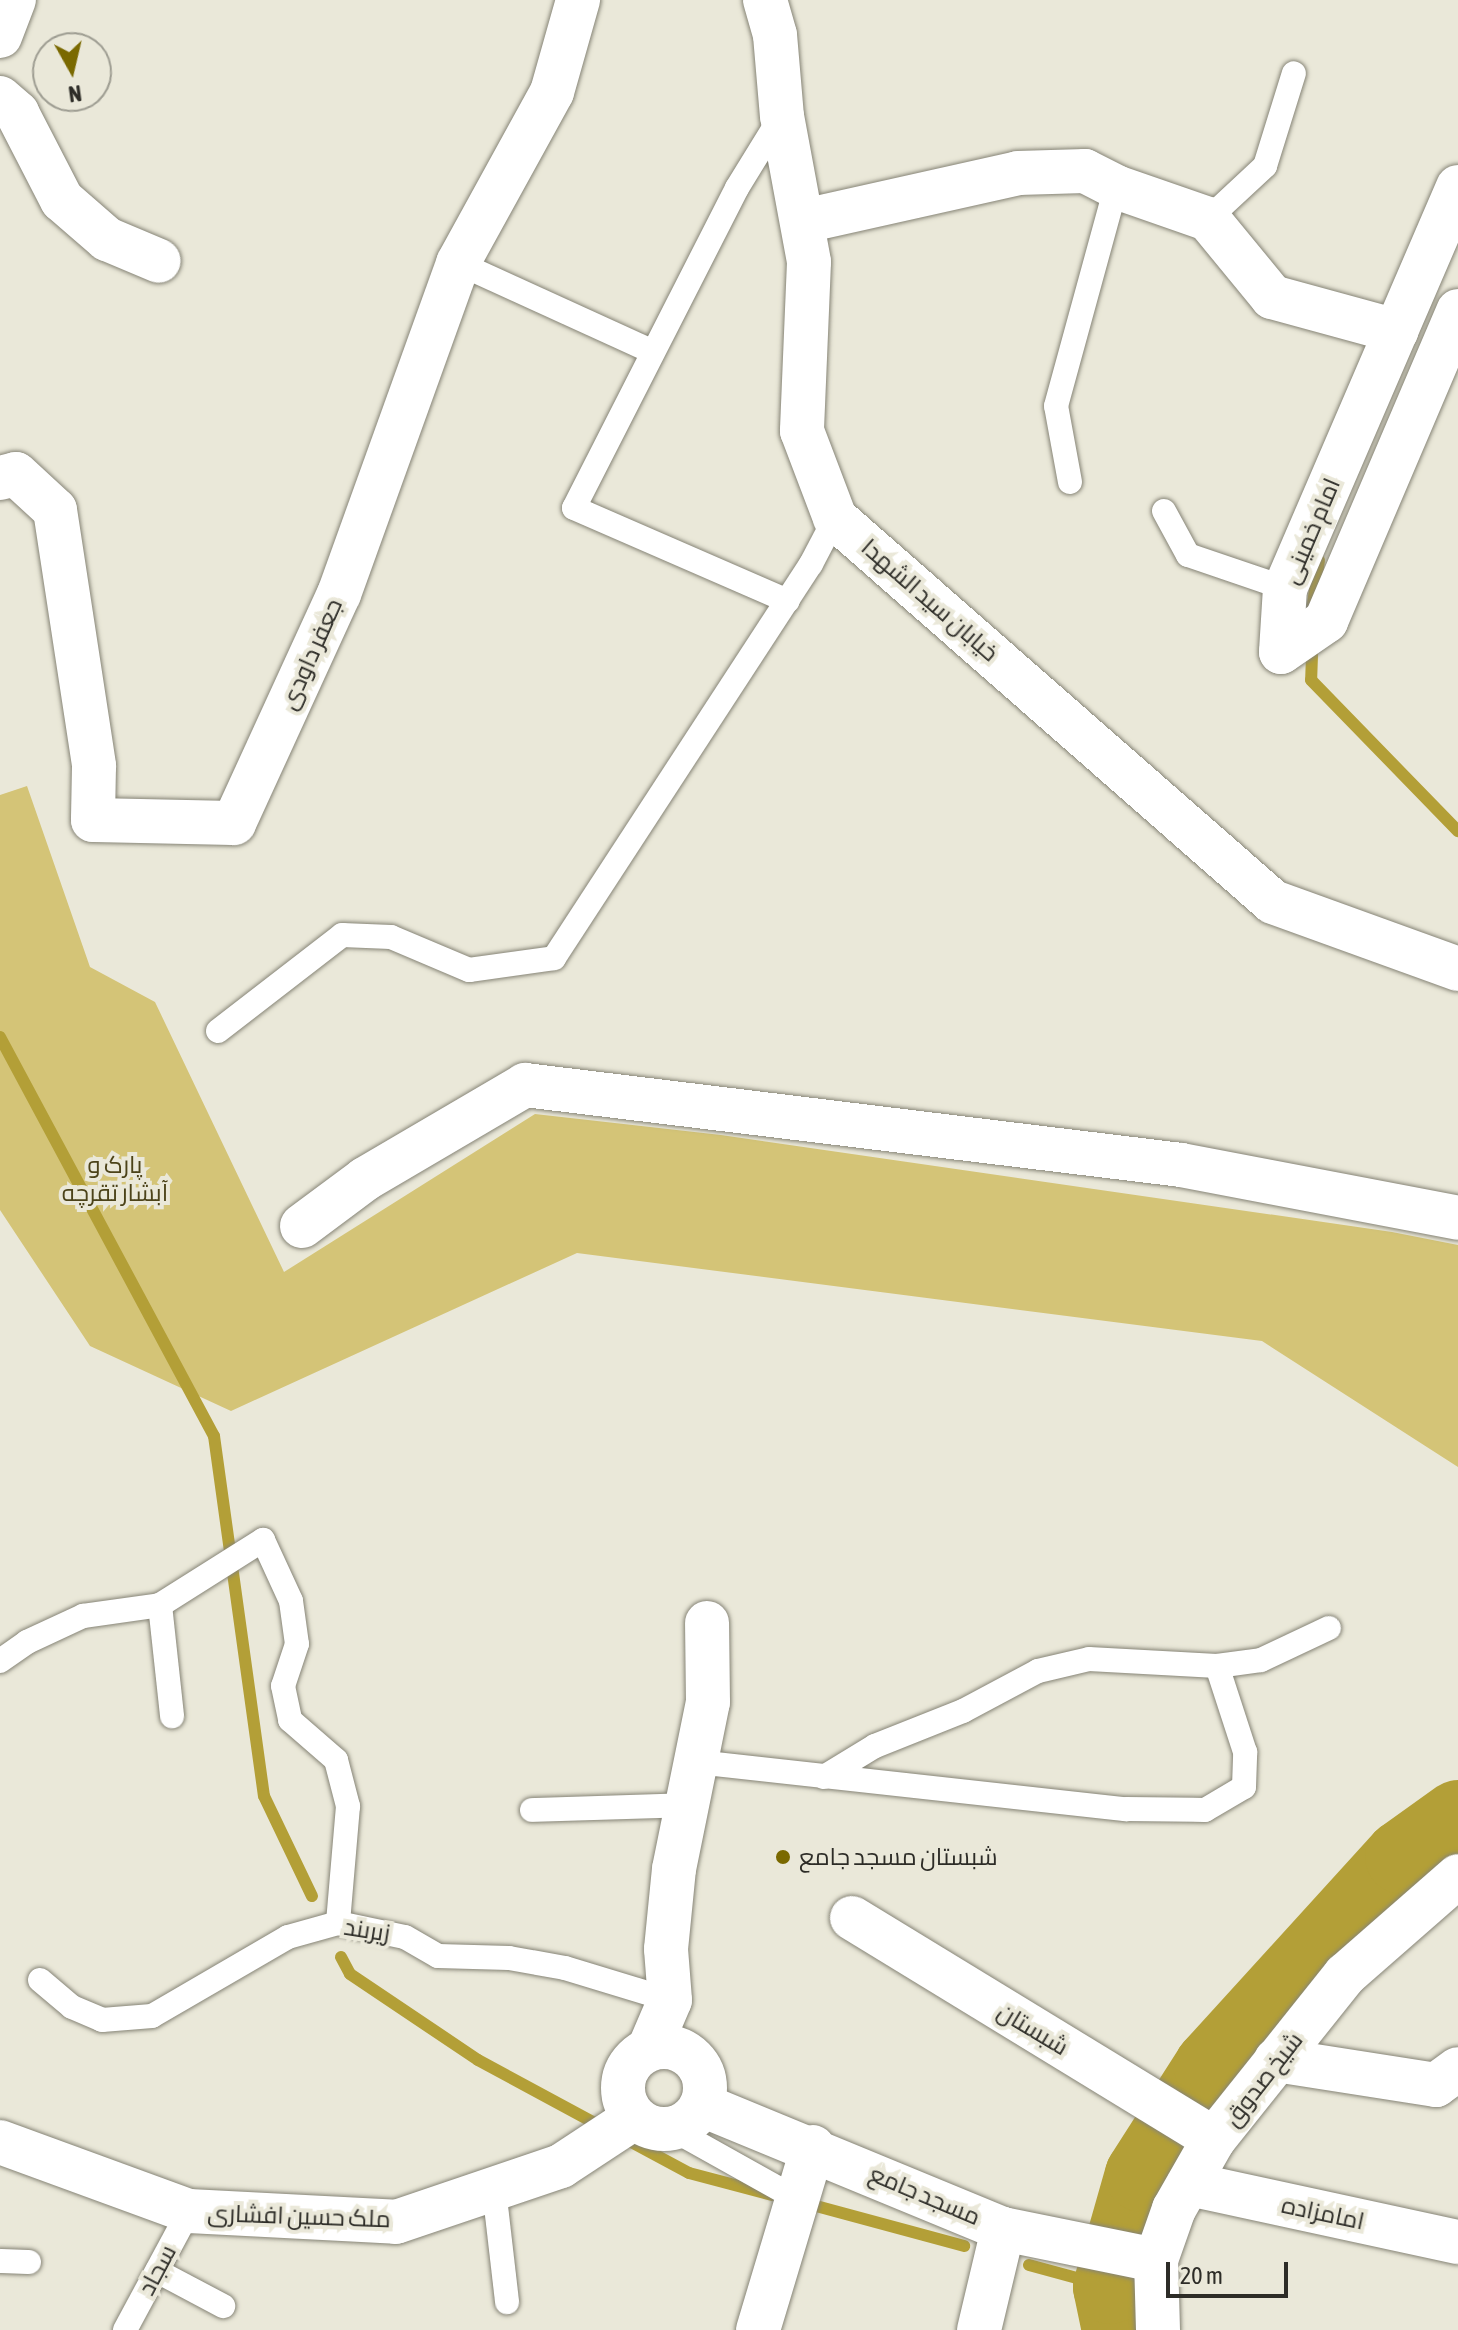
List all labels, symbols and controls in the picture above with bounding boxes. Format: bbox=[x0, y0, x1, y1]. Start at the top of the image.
north arrow bbox=[32, 32, 112, 112]
text: N bbox=[67, 80, 83, 108]
street label: امام خمینی bbox=[1276, 474, 1346, 588]
street label: خیابان سید الشهدا bbox=[856, 533, 1004, 667]
street label: جعفر داودی bbox=[274, 594, 348, 714]
park label: پارک و آبشار تقرچه bbox=[62, 1151, 168, 1207]
place label: شبستان مسجد جامع bbox=[799, 1843, 998, 1871]
marker: شبستان مسجد جامع bbox=[774, 1848, 792, 1866]
street label: زیربند bbox=[342, 1912, 392, 1948]
street label: شبستان bbox=[992, 1997, 1074, 2061]
street label: شیخ صدوق bbox=[1217, 2026, 1309, 2132]
street label: مسجد جامع bbox=[865, 2159, 985, 2231]
street label: امامزاده bbox=[1279, 2190, 1367, 2236]
street label: ملک حسین افشاری bbox=[207, 2198, 391, 2234]
street label: سجاد bbox=[132, 2240, 182, 2300]
scale bar bbox=[1170, 2246, 1292, 2296]
text: 20 m bbox=[1180, 2262, 1223, 2289]

